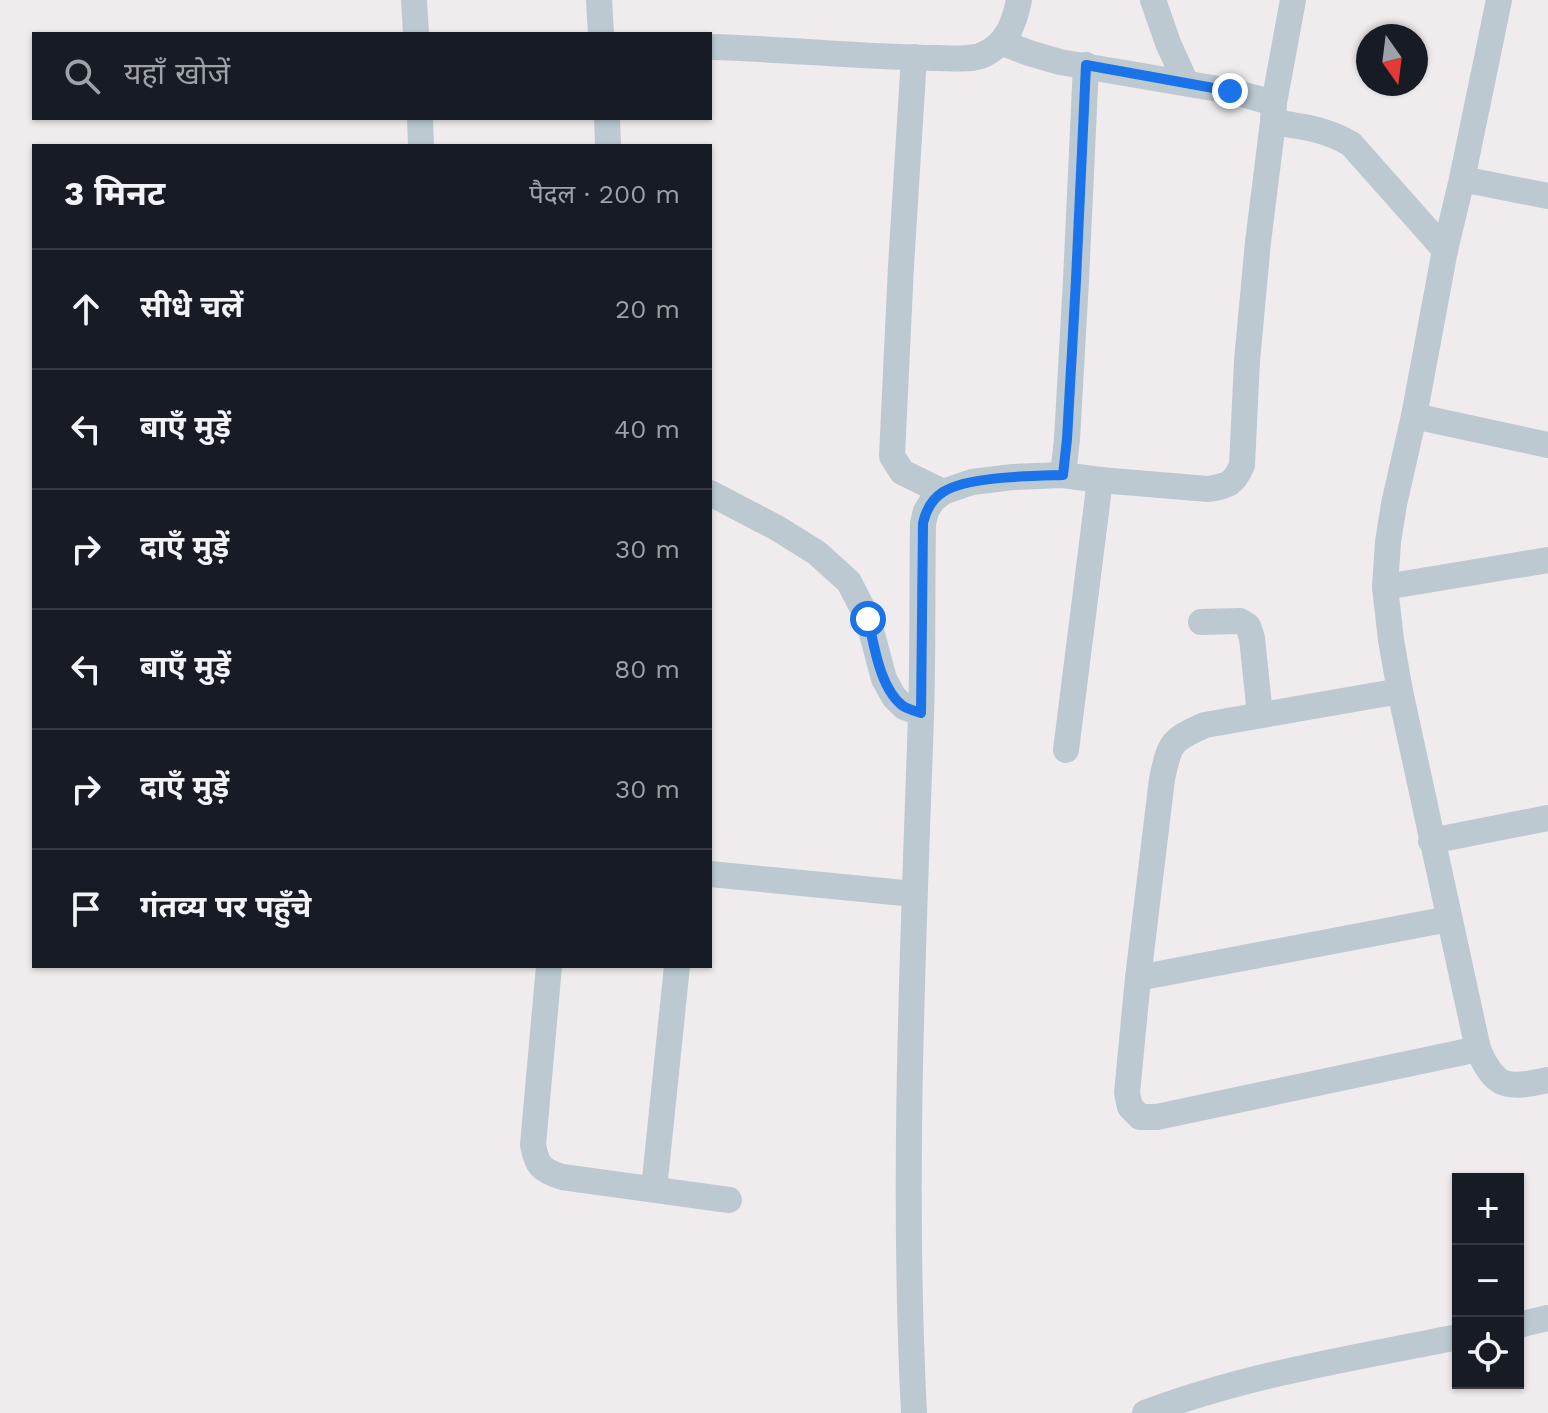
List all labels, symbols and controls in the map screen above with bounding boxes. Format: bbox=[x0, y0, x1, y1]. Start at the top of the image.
north arrow bbox=[1356, 24, 1428, 96]
search box bbox=[32, 32, 712, 120]
icon: search bbox=[60, 54, 104, 98]
text: यहाँ खोजें bbox=[124, 56, 230, 91]
route end bbox=[1212, 73, 1248, 109]
text: 3 मिनट bbox=[64, 173, 165, 213]
text: पैदल · 200 m bbox=[529, 179, 680, 209]
icon: ahead bbox=[64, 287, 108, 331]
text: सीधे चलें bbox=[140, 289, 243, 324]
text: 20 m bbox=[615, 294, 680, 324]
icon: left bbox=[64, 407, 108, 451]
text: बाएँ मुड़ें bbox=[140, 409, 231, 444]
text: 40 m bbox=[614, 414, 680, 444]
icon: right bbox=[64, 527, 108, 571]
text: दाएँ मुड़ें bbox=[140, 529, 229, 564]
text: 30 m bbox=[615, 534, 680, 564]
route start bbox=[850, 601, 886, 637]
icon: left bbox=[64, 647, 108, 691]
text: बाएँ मुड़ें bbox=[140, 649, 231, 684]
text: 80 m bbox=[614, 654, 680, 684]
icon: right bbox=[64, 767, 108, 811]
text: दाएँ मुड़ें bbox=[140, 769, 229, 804]
text: 30 m bbox=[615, 774, 680, 804]
icon: arrive bbox=[64, 887, 108, 931]
text: गंतव्य पर पहुँचे bbox=[140, 889, 311, 924]
map controls bbox=[1452, 1173, 1524, 1389]
button: + bbox=[1452, 1173, 1524, 1245]
button: − bbox=[1452, 1245, 1524, 1317]
button: locate bbox=[1452, 1317, 1524, 1389]

